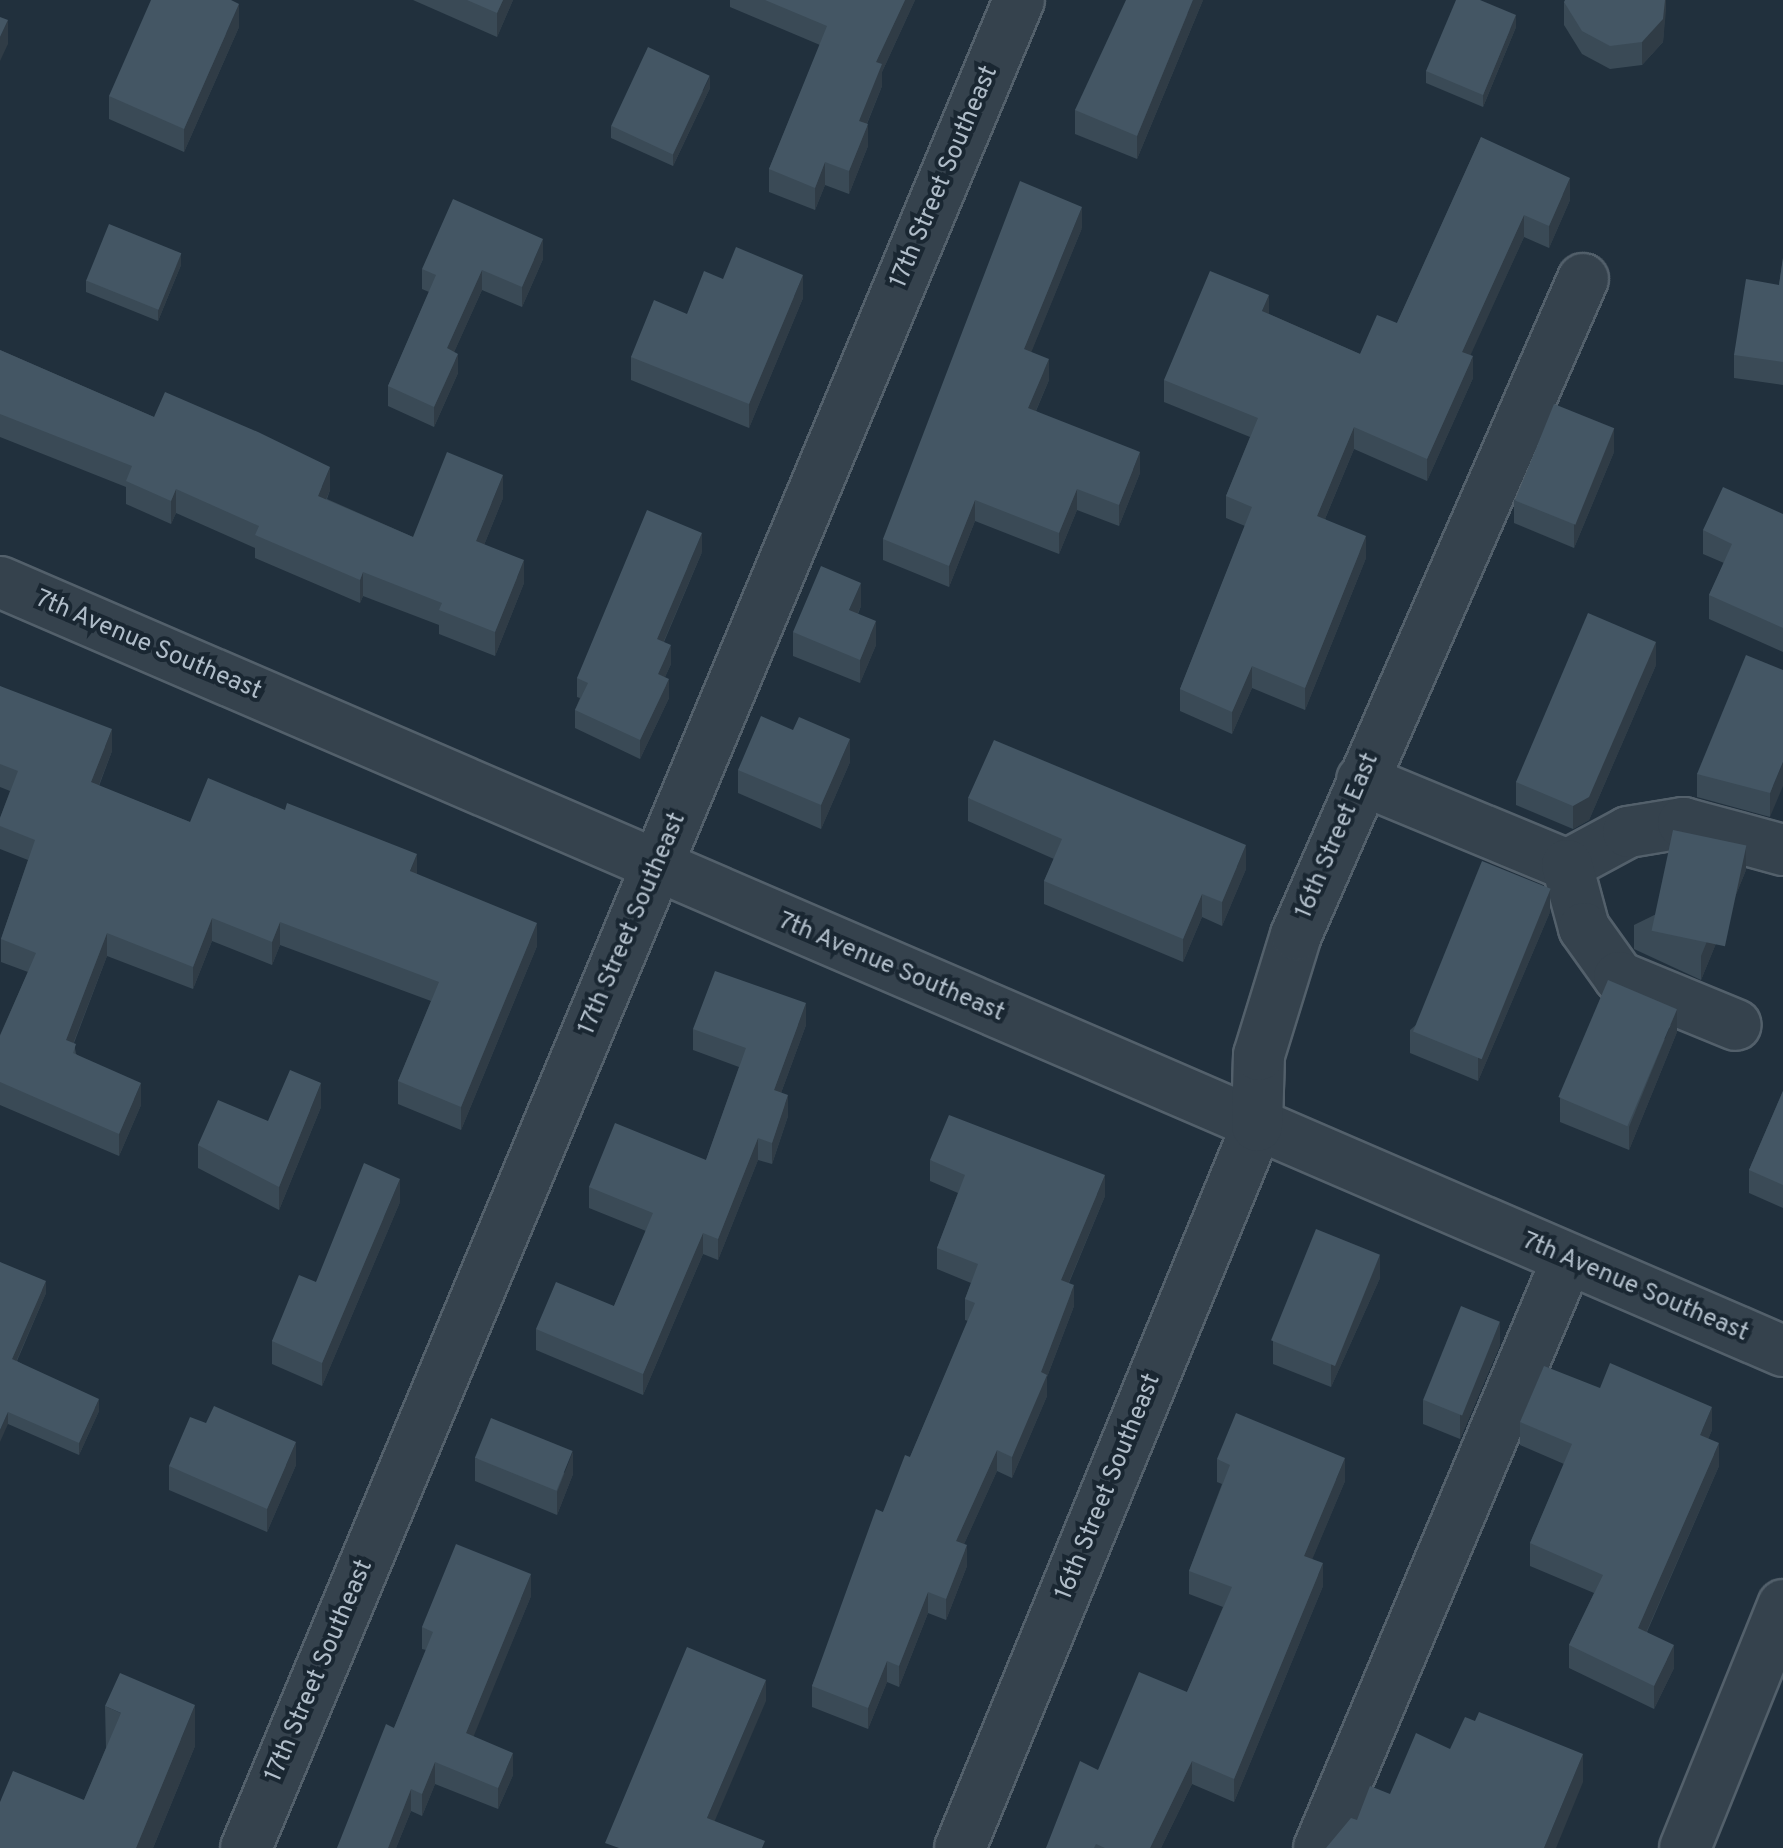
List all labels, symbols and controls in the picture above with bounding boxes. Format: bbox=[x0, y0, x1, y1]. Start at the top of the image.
street label: 17th Street Southeast bbox=[885, 61, 1005, 293]
street label: 7th Avenue Southeast bbox=[30, 585, 266, 707]
street label: 16th Street East bbox=[1290, 749, 1386, 923]
street label: 17th Street Southeast bbox=[573, 808, 693, 1040]
street label: 7th Avenue Southeast bbox=[773, 907, 1009, 1029]
street label: 7th Avenue Southeast bbox=[1517, 1227, 1753, 1349]
street label: 16th Street Southeast bbox=[1050, 1370, 1168, 1604]
street label: 17th Street Southeast bbox=[260, 1555, 380, 1787]

